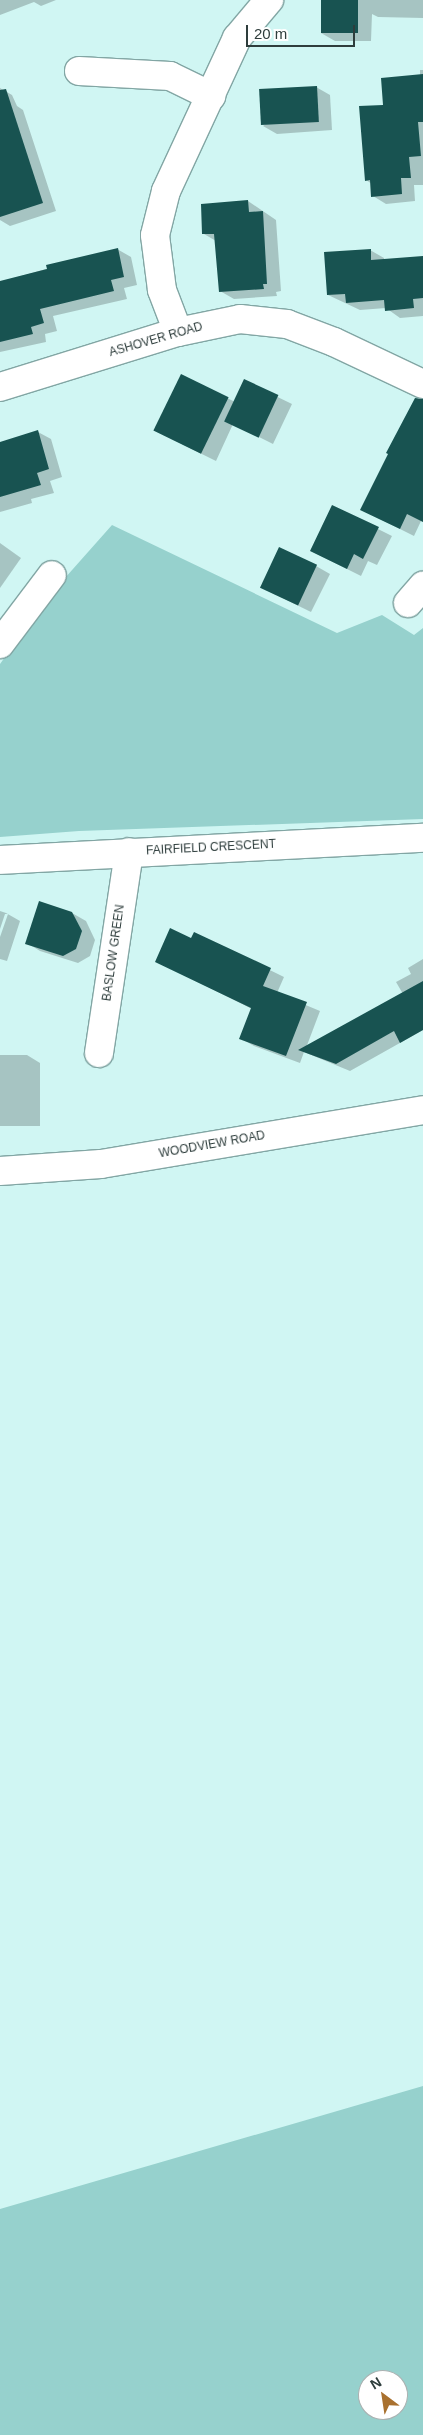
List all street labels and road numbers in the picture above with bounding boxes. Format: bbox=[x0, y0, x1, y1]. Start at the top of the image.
street label: ASHOVER ROAD bbox=[108, 320, 204, 360]
street label: FAIRFIELD CRESCENT bbox=[146, 837, 276, 859]
street label: BASLOW GREEN bbox=[100, 904, 128, 1002]
street label: WOODVIEW ROAD bbox=[158, 1129, 266, 1161]

